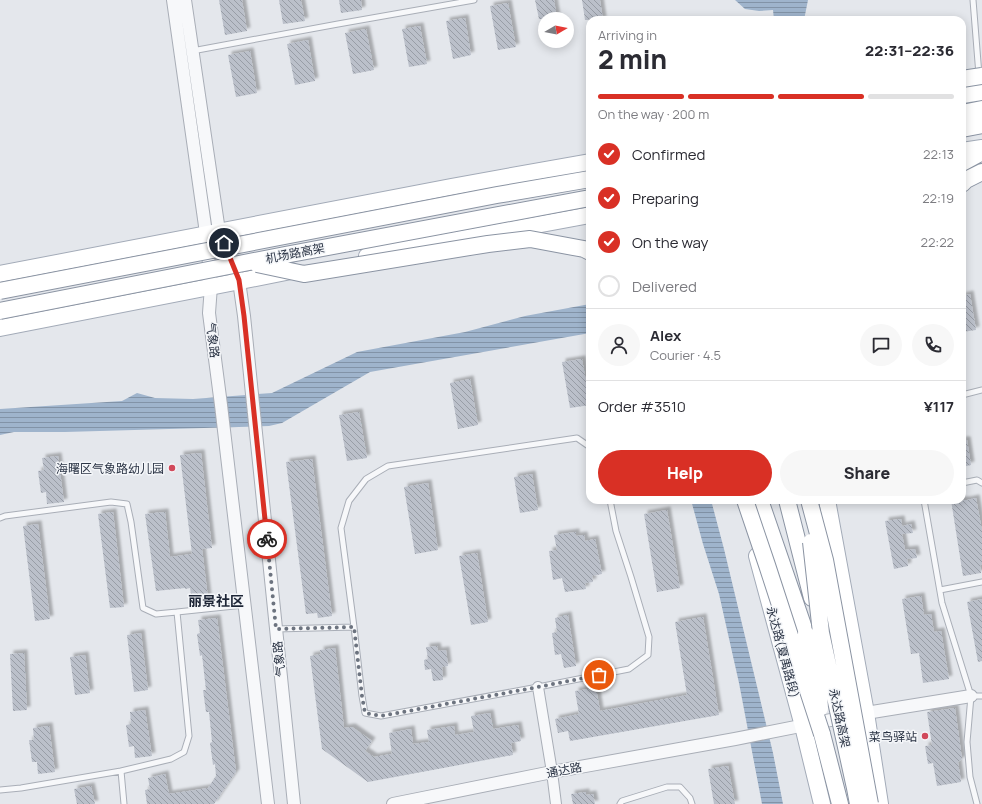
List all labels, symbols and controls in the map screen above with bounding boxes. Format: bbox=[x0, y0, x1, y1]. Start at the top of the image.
north arrow bbox=[538, 12, 574, 48]
map controls bbox=[538, 12, 574, 48]
text: Arriving in bbox=[598, 26, 657, 44]
text: 22:31–22:36 bbox=[865, 40, 954, 61]
text: 2 min bbox=[598, 41, 667, 77]
text: On the way · 200 m bbox=[598, 105, 709, 123]
icon: check bbox=[598, 143, 620, 165]
text: Confirmed bbox=[632, 144, 705, 165]
text: 22:13 bbox=[923, 145, 954, 163]
icon: check bbox=[598, 187, 620, 209]
text: Preparing bbox=[632, 188, 699, 209]
text: 22:19 bbox=[922, 189, 954, 207]
pin bbox=[207, 226, 241, 260]
icon: check bbox=[598, 231, 620, 253]
icon: home bbox=[213, 232, 235, 254]
text: On the way bbox=[632, 232, 708, 253]
text: 22:22 bbox=[920, 233, 954, 251]
street label: 机场路高架 bbox=[264, 239, 326, 267]
text: Delivered bbox=[632, 276, 697, 297]
street label: 气象路 bbox=[202, 321, 224, 359]
button: person bbox=[598, 324, 640, 366]
button: chat bbox=[860, 324, 902, 366]
button: phone bbox=[912, 324, 954, 366]
text: Alex bbox=[650, 325, 681, 346]
text: Courier · 4.5 bbox=[650, 346, 721, 364]
text: Order #3510 bbox=[598, 396, 686, 417]
text: ¥117 bbox=[924, 396, 954, 417]
button: Help bbox=[598, 450, 772, 496]
button: Share bbox=[780, 450, 954, 496]
place label: 海曙区气象路幼儿园 bbox=[56, 460, 164, 477]
marker: 海曙区气象路幼儿园 bbox=[167, 463, 177, 473]
courier bbox=[247, 519, 287, 559]
icon: bike bbox=[256, 528, 278, 550]
district label: 丽景社区 bbox=[188, 591, 244, 610]
street label: 永达路(夏禹路段) bbox=[763, 604, 803, 700]
street label: 气象路 bbox=[269, 640, 289, 678]
pin bbox=[582, 658, 616, 692]
icon: bag bbox=[588, 664, 610, 686]
street label: 永达路高架 bbox=[825, 687, 855, 749]
place label: 菜鸟驿站 bbox=[869, 728, 917, 745]
marker: 菜鸟驿站 bbox=[920, 731, 930, 741]
street label: 通达路 bbox=[545, 758, 583, 782]

